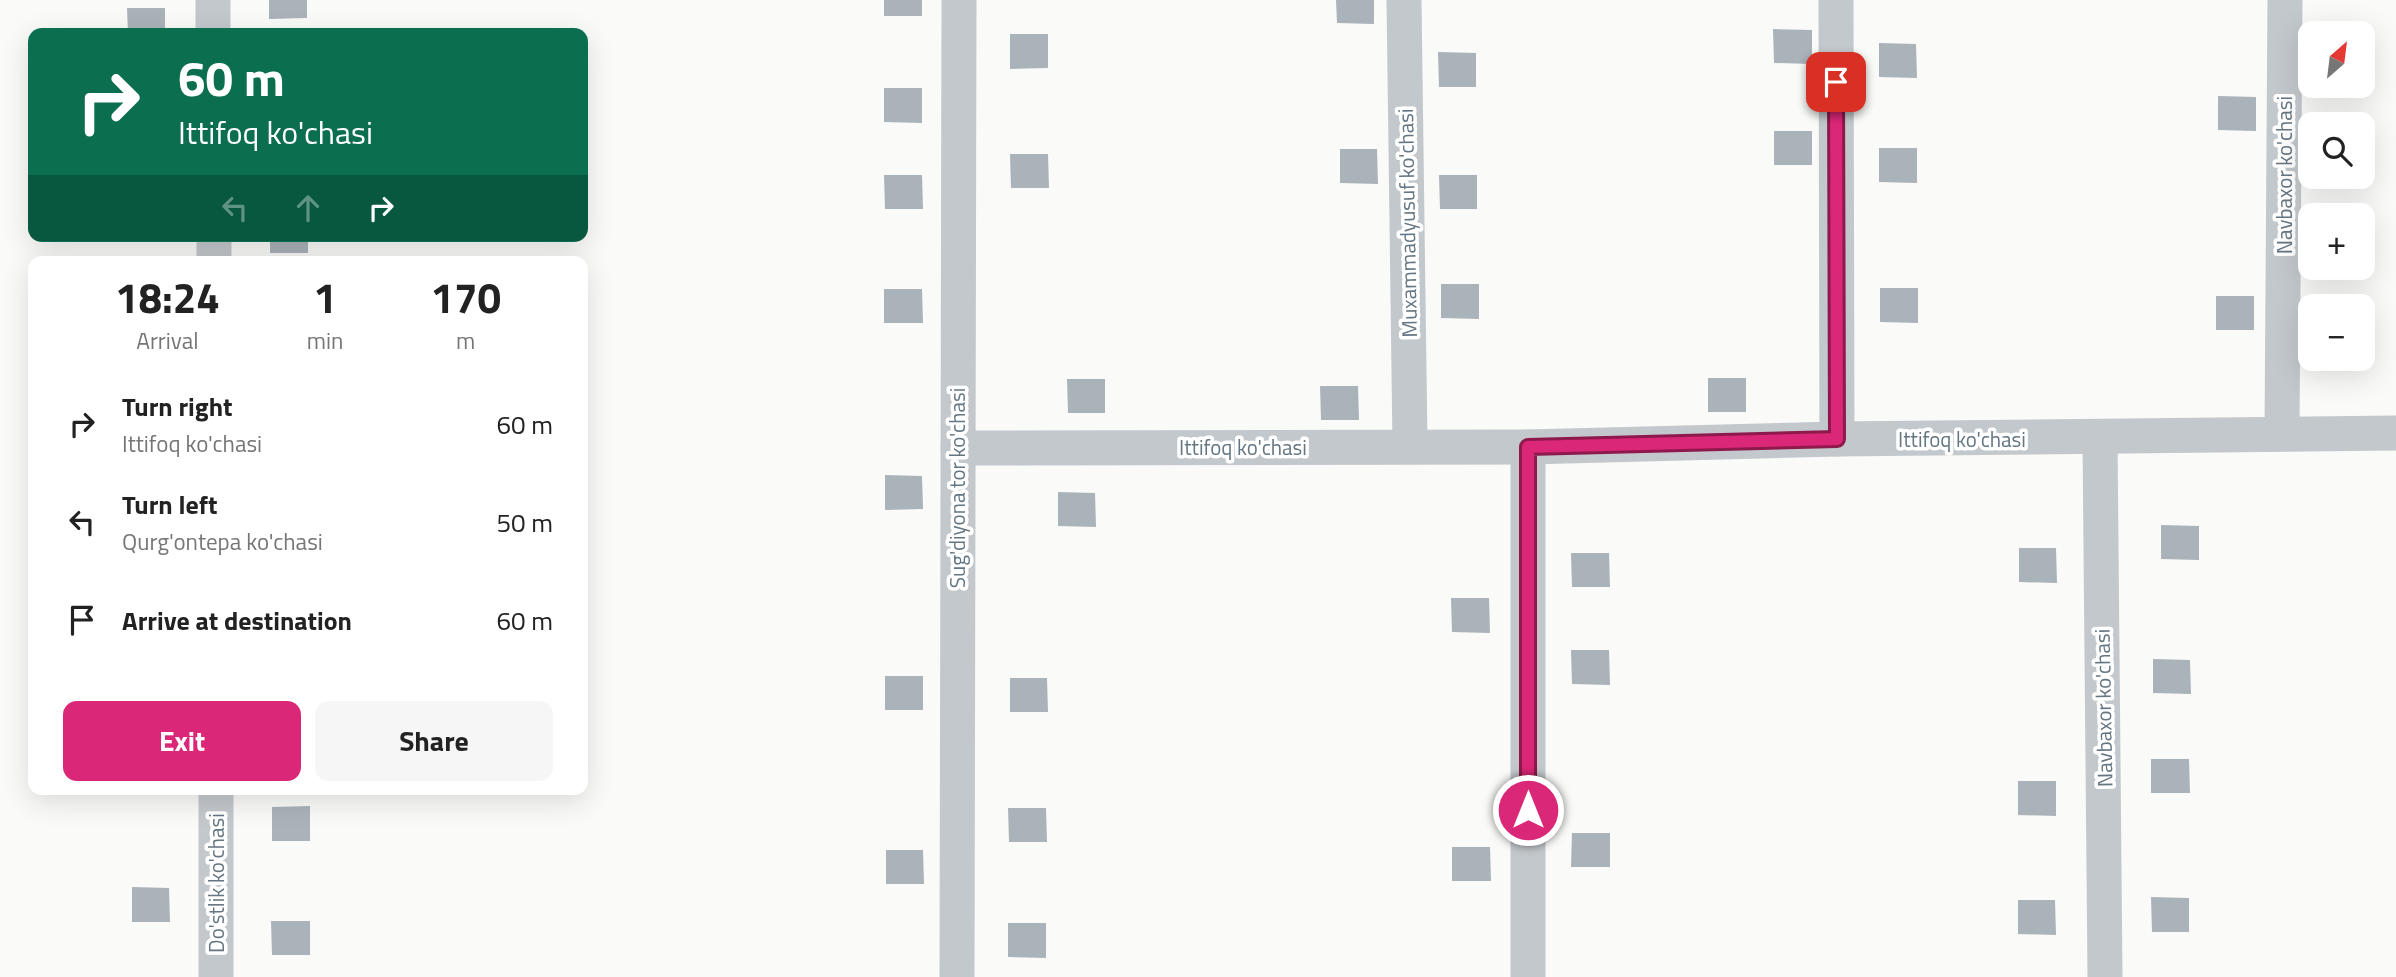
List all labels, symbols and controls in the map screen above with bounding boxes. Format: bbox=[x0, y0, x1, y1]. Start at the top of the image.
north arrow bbox=[2298, 21, 2375, 98]
map controls bbox=[2298, 21, 2375, 371]
text: 60 m bbox=[178, 40, 285, 115]
pin bbox=[1806, 52, 1866, 112]
icon: right bbox=[63, 56, 154, 147]
icon: arrive bbox=[1817, 63, 1855, 101]
street label: Navbaxor ko'chasi bbox=[2268, 96, 2300, 254]
text: Ittifoq ko'chasi bbox=[178, 108, 373, 156]
street label: Muxammadyusuf ko'chasi bbox=[1389, 108, 1425, 338]
button: search bbox=[2298, 112, 2375, 189]
icon: left bbox=[216, 189, 254, 227]
icon: ahead bbox=[289, 189, 327, 227]
icon: right bbox=[362, 189, 400, 227]
button: + bbox=[2298, 203, 2375, 280]
text: 18:24 bbox=[115, 265, 220, 329]
text: 1 bbox=[313, 265, 337, 329]
text: 170 bbox=[430, 265, 501, 329]
button: − bbox=[2298, 294, 2375, 371]
text: Arrival bbox=[136, 323, 199, 358]
text: min bbox=[307, 323, 343, 358]
text: m bbox=[456, 323, 475, 358]
text: Turn right bbox=[122, 387, 233, 426]
street label: Sug'diyona tor ko'chasi bbox=[941, 388, 973, 588]
icon: right bbox=[63, 405, 101, 443]
text: 60 m bbox=[496, 405, 553, 444]
street label: Ittifoq ko'chasi bbox=[1898, 423, 2026, 455]
text: Ittifoq ko'chasi bbox=[122, 426, 262, 461]
street label: Ittifoq ko'chasi bbox=[1179, 431, 1307, 463]
text: Turn left bbox=[122, 485, 217, 524]
icon: left bbox=[63, 503, 101, 541]
text: 50 m bbox=[496, 503, 553, 542]
text: Qurg'ontepa ko'chasi bbox=[122, 524, 323, 559]
icon: arrive bbox=[63, 601, 101, 639]
text: Arrive at destination bbox=[122, 601, 352, 640]
text: 60 m bbox=[496, 601, 553, 640]
street label: Navbaxor ko'chasi bbox=[2086, 629, 2120, 787]
button: Exit bbox=[63, 701, 301, 781]
button: Share bbox=[315, 701, 553, 781]
position arrow bbox=[1491, 773, 1565, 847]
street label: Do'stlik ko'chasi bbox=[200, 813, 232, 953]

